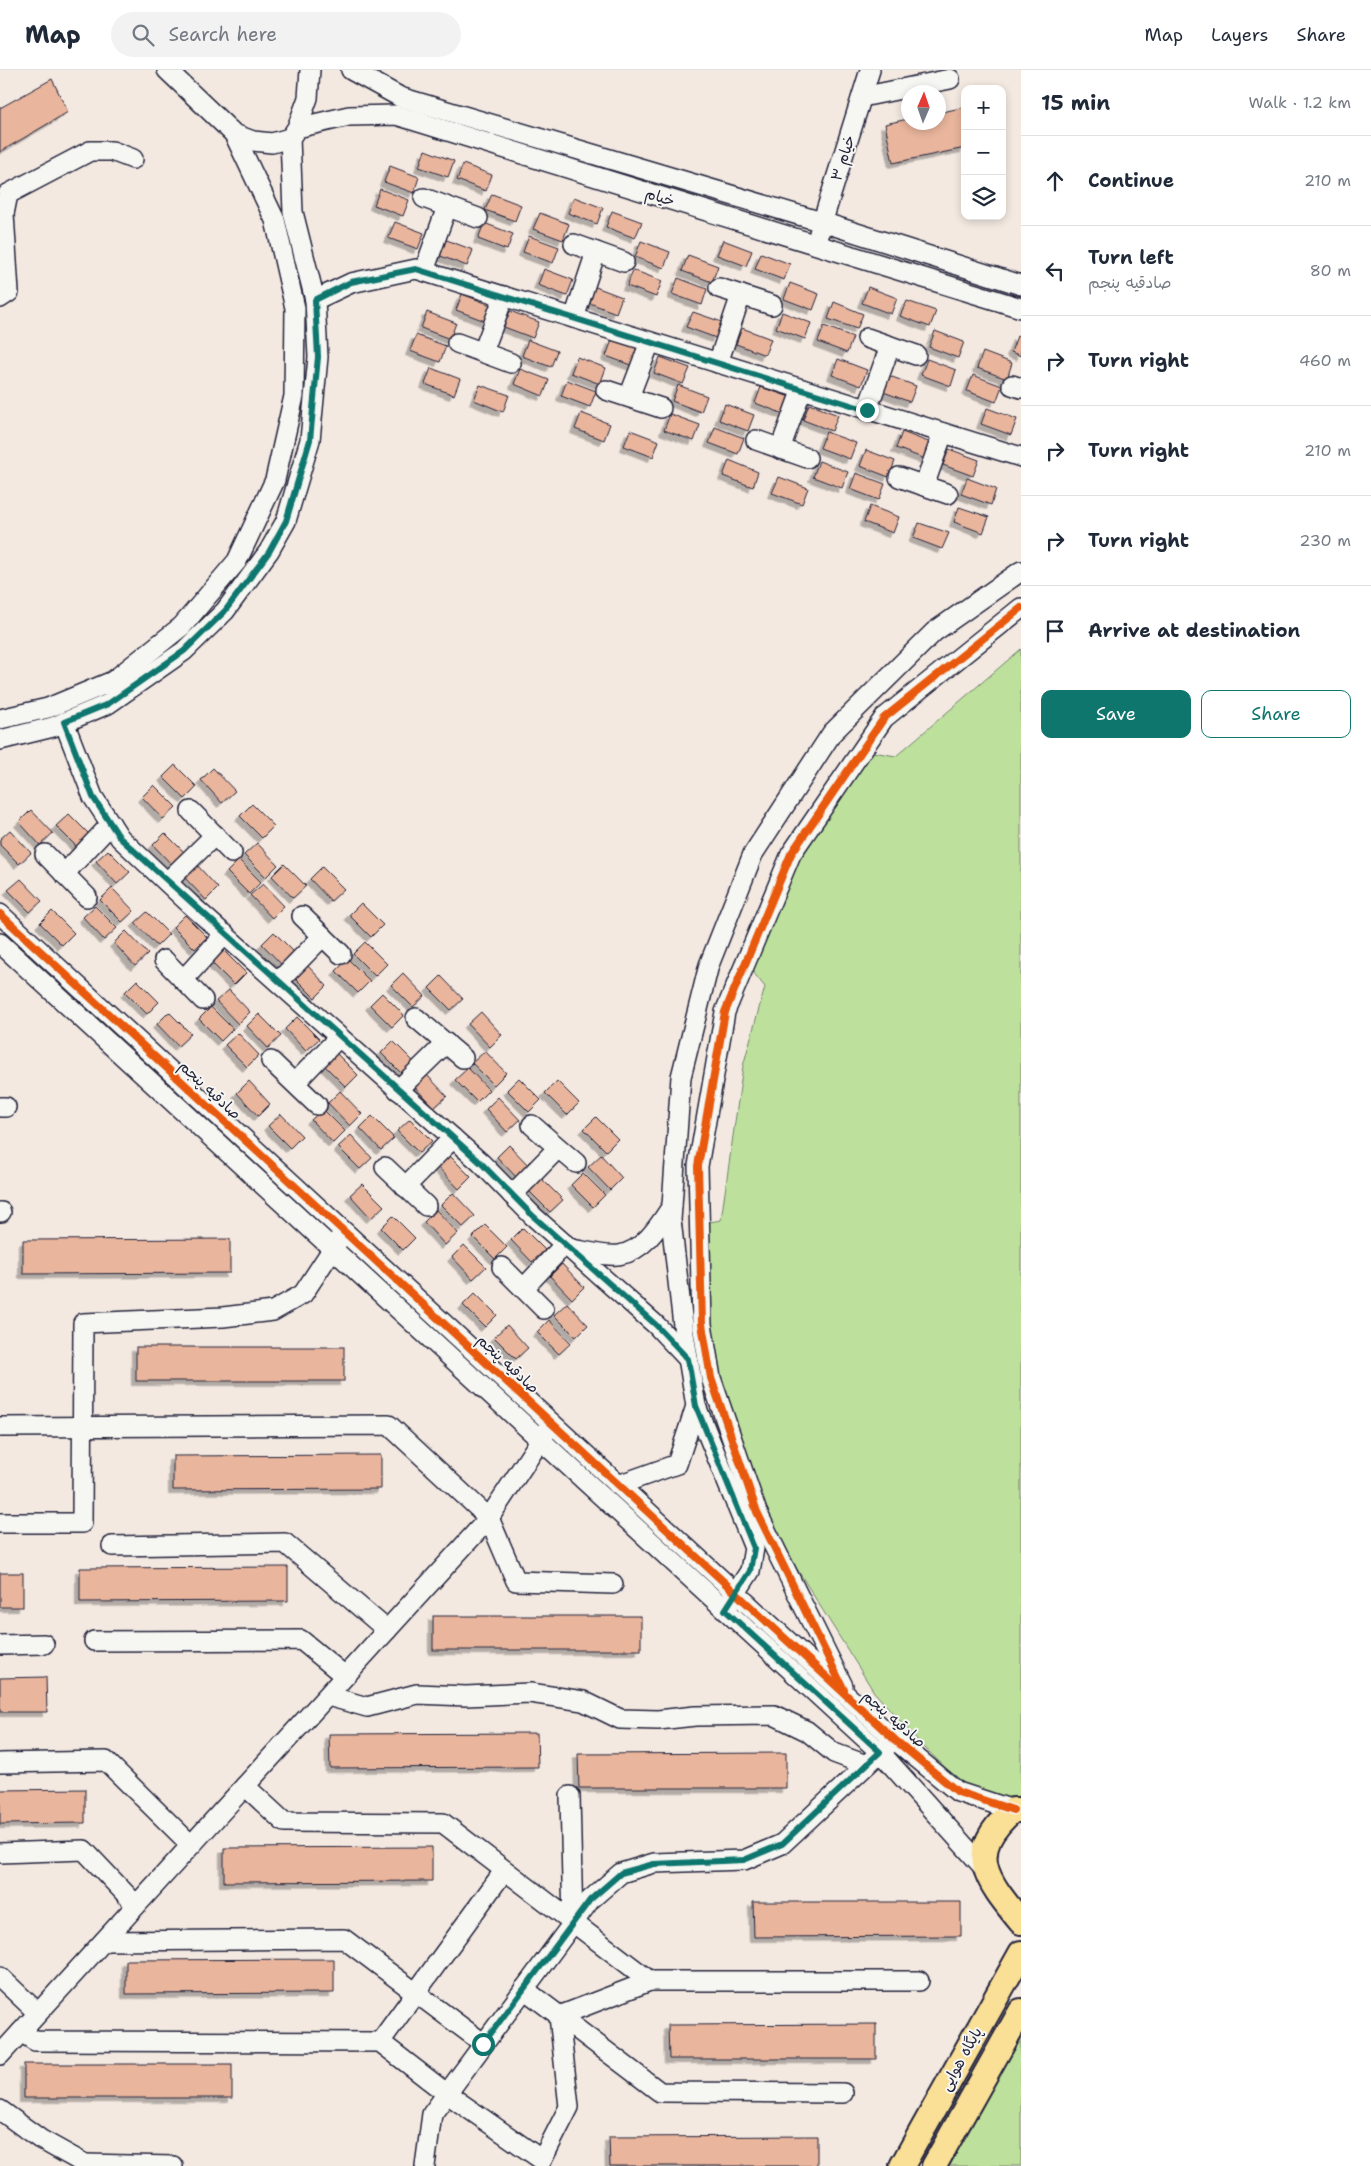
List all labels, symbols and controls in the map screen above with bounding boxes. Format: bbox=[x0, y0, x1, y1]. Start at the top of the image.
search box bbox=[111, 12, 461, 57]
text: Map bbox=[25, 19, 81, 51]
icon: search bbox=[129, 21, 157, 49]
text: Search here bbox=[169, 22, 277, 47]
text: Map bbox=[1145, 23, 1183, 47]
text: Layers bbox=[1211, 23, 1268, 47]
text: Share bbox=[1296, 23, 1346, 47]
north arrow bbox=[901, 85, 946, 130]
map controls bbox=[961, 85, 1006, 220]
button: + bbox=[961, 85, 1006, 130]
text: 15 min bbox=[1041, 89, 1110, 117]
text: Walk · 1.2 km bbox=[1249, 92, 1351, 113]
button: − bbox=[961, 130, 1006, 175]
street label: خیام ۳ bbox=[826, 132, 861, 184]
icon: ahead bbox=[1041, 167, 1069, 195]
text: Continue bbox=[1088, 168, 1174, 193]
text: 210 m bbox=[1304, 170, 1351, 191]
button: layers bbox=[961, 175, 1006, 220]
street label: خیام bbox=[643, 183, 677, 212]
text: Turn left bbox=[1088, 245, 1174, 270]
icon: left bbox=[1041, 257, 1069, 285]
text: 80 m bbox=[1310, 260, 1351, 281]
text: صادقیه پنجم bbox=[1088, 272, 1171, 293]
icon: right bbox=[1041, 347, 1069, 375]
text: Turn right bbox=[1088, 348, 1189, 373]
text: 460 m bbox=[1299, 350, 1351, 371]
route end bbox=[856, 399, 879, 422]
icon: right bbox=[1041, 437, 1069, 465]
text: Turn right bbox=[1088, 438, 1189, 463]
text: 210 m bbox=[1304, 440, 1351, 461]
icon: right bbox=[1041, 527, 1069, 555]
text: Turn right bbox=[1088, 528, 1189, 553]
text: 230 m bbox=[1299, 530, 1351, 551]
icon: arrive bbox=[1041, 617, 1069, 645]
text: Arrive at destination bbox=[1088, 618, 1300, 643]
button: Save bbox=[1041, 690, 1191, 738]
button: Share bbox=[1201, 690, 1351, 738]
street label: صادقیه پنجم bbox=[173, 1056, 245, 1125]
street label: صادقیه پنجم bbox=[471, 1330, 543, 1399]
street label: صادقیه پنجم bbox=[857, 1686, 930, 1754]
street label: پایگاه هوایی bbox=[935, 2024, 987, 2094]
route start bbox=[472, 2033, 495, 2056]

